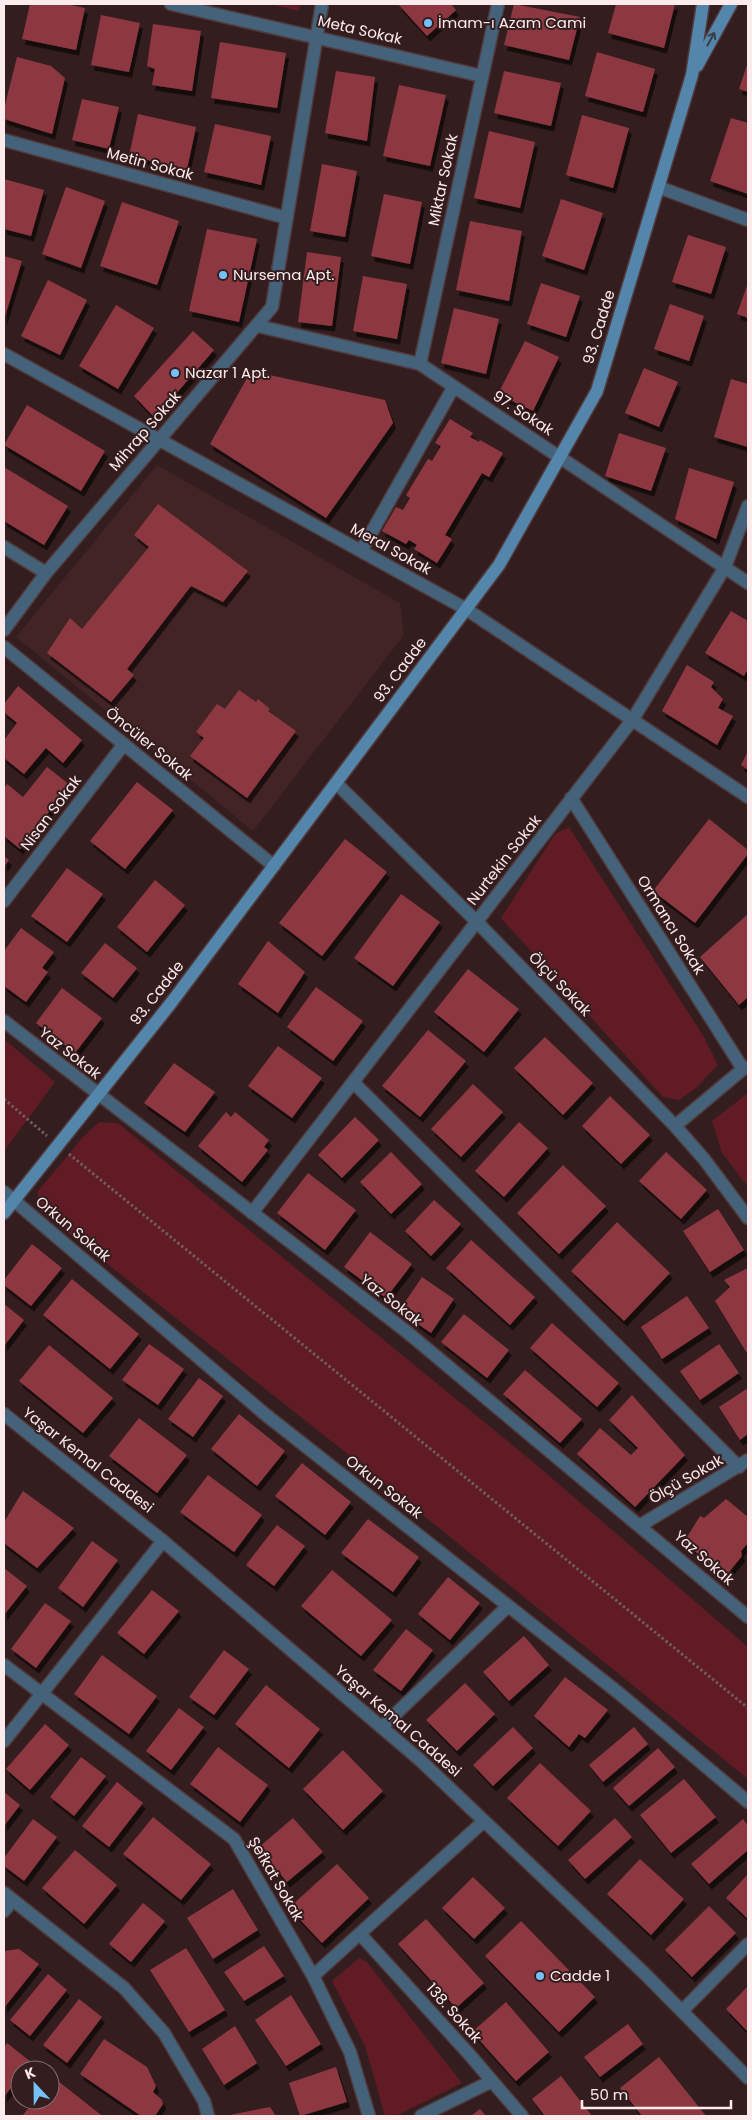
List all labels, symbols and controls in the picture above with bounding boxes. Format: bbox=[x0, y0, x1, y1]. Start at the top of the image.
street label: Meta Sokak bbox=[316, 10, 405, 49]
place label: İmam-ı Azam Cami bbox=[438, 12, 586, 33]
marker: İmam-ı Azam Cami bbox=[422, 17, 434, 29]
one-way arrow bbox=[707, 33, 717, 47]
street label: Miktar Sokak bbox=[423, 132, 463, 228]
street label: Metin Sokak bbox=[104, 142, 196, 185]
place label: Nursema Apt. bbox=[233, 264, 334, 285]
marker: Nursema Apt. bbox=[217, 269, 229, 281]
street label: 93. Cadde bbox=[577, 287, 620, 367]
place label: Nazar 1 Apt. bbox=[185, 362, 270, 383]
marker: Nazar 1 Apt. bbox=[169, 367, 181, 379]
street label: 97. Sokak bbox=[489, 385, 558, 440]
street label: Mihrap Sokak bbox=[104, 386, 186, 475]
street label: Meral Sokak bbox=[347, 518, 436, 580]
street label: 93. Cadde bbox=[368, 633, 431, 707]
street label: Öncüler Sokak bbox=[101, 702, 198, 786]
street label: Nisan Sokak bbox=[15, 770, 86, 855]
street label: Nurtekin Sokak bbox=[462, 810, 546, 909]
street label: Ormancı Sokak bbox=[632, 871, 711, 979]
street label: Ölçü Sokak bbox=[524, 947, 597, 1021]
street label: 93. Cadde bbox=[125, 956, 189, 1029]
street label: Yaz Sokak bbox=[35, 1022, 106, 1084]
street label: Orkun Sokak bbox=[31, 1191, 116, 1267]
street label: Yaz Sokak bbox=[356, 1269, 427, 1331]
street label: Yaşar Kemal Caddesi bbox=[18, 1402, 158, 1517]
street label: Ölçü Sokak bbox=[645, 1449, 727, 1508]
street label: Orkun Sokak bbox=[341, 1450, 427, 1523]
street label: Yaz Sokak bbox=[670, 1526, 739, 1590]
street label: Yaşar Kemal Caddesi bbox=[331, 1660, 466, 1781]
street label: Şefkat Sokak bbox=[244, 1833, 309, 1925]
place label: Cadde 1 bbox=[550, 1965, 610, 1986]
marker: Cadde 1 bbox=[534, 1970, 546, 1982]
street label: 138. Sokak bbox=[422, 1978, 487, 2047]
north arrow bbox=[10, 2060, 60, 2110]
text: K bbox=[22, 2062, 39, 2084]
scale bar bbox=[582, 2078, 731, 2110]
text: 50 m bbox=[590, 2084, 628, 2105]

